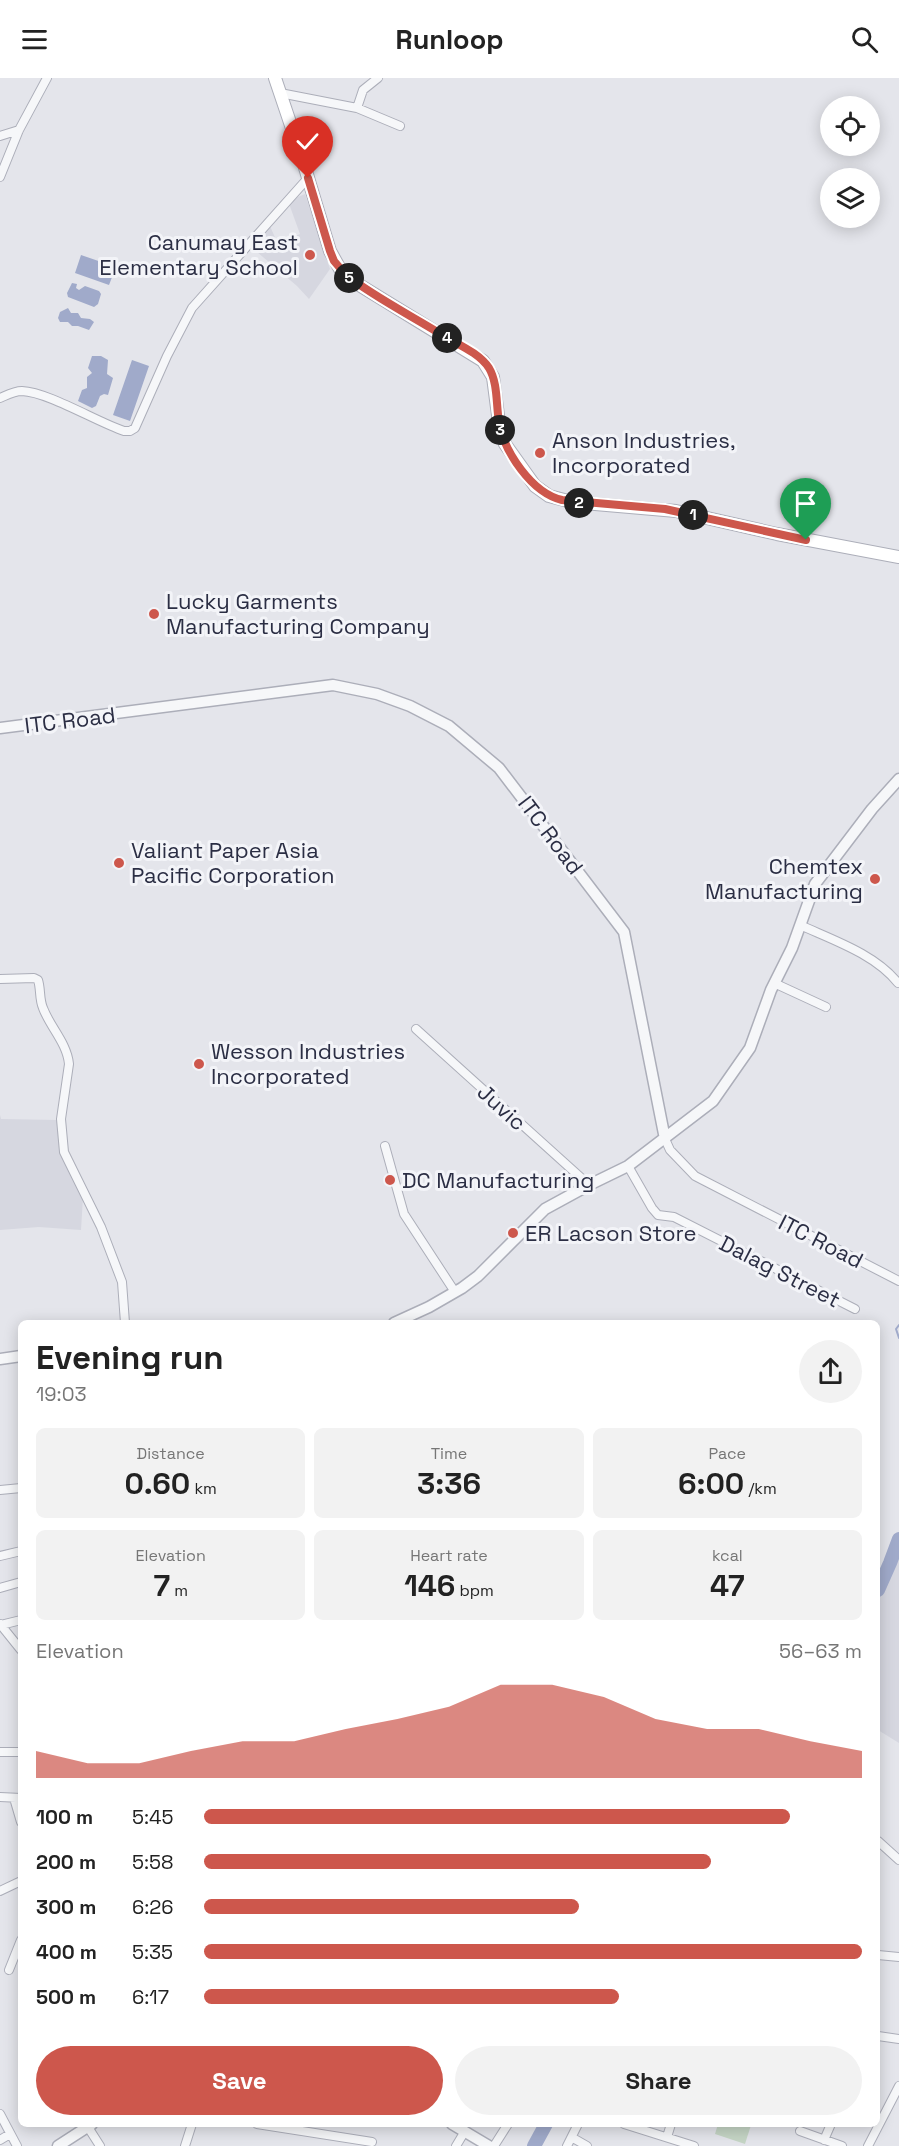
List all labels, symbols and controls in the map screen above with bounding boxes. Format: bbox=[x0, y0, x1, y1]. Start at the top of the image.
text: Runloop bbox=[396, 22, 503, 57]
icon: menu bbox=[18, 23, 51, 56]
icon: search bbox=[848, 23, 881, 56]
map controls bbox=[820, 96, 880, 228]
button: locate bbox=[820, 96, 880, 156]
pin bbox=[282, 116, 333, 178]
icon: check bbox=[291, 125, 324, 158]
button: layers bbox=[820, 168, 880, 228]
place label: Canumay East Elementary School bbox=[99, 228, 298, 281]
marker: Canumay East Elementary School bbox=[303, 248, 317, 262]
pin: 5 bbox=[334, 263, 364, 293]
text: 5 bbox=[344, 267, 354, 288]
pin: 4 bbox=[432, 323, 462, 353]
text: 4 bbox=[442, 327, 452, 348]
pin: 3 bbox=[485, 415, 515, 445]
text: 3 bbox=[495, 419, 505, 440]
place label: Anson Industries, Incorporated bbox=[552, 426, 735, 479]
marker: Anson Industries, Incorporated bbox=[533, 446, 547, 460]
pin bbox=[780, 478, 831, 540]
icon: arrive bbox=[789, 487, 822, 520]
pin: 2 bbox=[564, 488, 594, 518]
text: 2 bbox=[574, 492, 584, 513]
pin: 1 bbox=[678, 500, 708, 530]
text: 1 bbox=[689, 504, 697, 525]
place label: Lucky Garments Manufacturing Company bbox=[166, 587, 430, 640]
marker: Lucky Garments Manufacturing Company bbox=[147, 607, 161, 621]
street label: ITC Road bbox=[23, 701, 117, 739]
street label: ITC Road bbox=[512, 790, 590, 880]
place label: Valiant Paper Asia Pacific Corporation bbox=[131, 836, 335, 889]
place label: Chemtex Manufacturing bbox=[705, 852, 863, 905]
marker: Valiant Paper Asia Pacific Corporation bbox=[112, 856, 126, 870]
marker: Chemtex Manufacturing bbox=[868, 872, 882, 886]
place label: Wesson Industries Incorporated bbox=[211, 1037, 405, 1090]
marker: Wesson Industries Incorporated bbox=[192, 1057, 206, 1071]
street label: Juvic bbox=[472, 1078, 532, 1136]
place label: DC Manufacturing bbox=[402, 1166, 594, 1194]
marker: DC Manufacturing bbox=[383, 1173, 397, 1187]
street label: ITC Road bbox=[774, 1208, 868, 1274]
place label: ER Lacson Store bbox=[525, 1219, 697, 1247]
marker: ER Lacson Store bbox=[506, 1226, 520, 1240]
street label: Dalag Street bbox=[715, 1229, 845, 1313]
text: Evening run bbox=[36, 1337, 224, 1379]
button: share bbox=[799, 1340, 862, 1403]
text: 19:03 bbox=[36, 1381, 87, 1407]
text: Distance bbox=[137, 1443, 205, 1464]
text: Time bbox=[431, 1443, 467, 1464]
text: Pace bbox=[709, 1443, 746, 1464]
text: 0.60 bbox=[125, 1464, 190, 1503]
text: 3:36 bbox=[417, 1464, 481, 1503]
text: 6:00 bbox=[678, 1464, 744, 1503]
text: km bbox=[190, 1478, 217, 1499]
text: /km bbox=[744, 1478, 777, 1499]
text: Elevation bbox=[136, 1545, 206, 1566]
text: Heart rate bbox=[410, 1545, 488, 1566]
text: kcal bbox=[712, 1545, 743, 1566]
text: 7 bbox=[153, 1566, 170, 1605]
text: 146 bbox=[404, 1566, 455, 1605]
text: 47 bbox=[710, 1566, 745, 1605]
text: m bbox=[170, 1580, 188, 1601]
text: bpm bbox=[455, 1580, 494, 1601]
text: Elevation bbox=[36, 1638, 124, 1664]
text: 56–63 m bbox=[779, 1638, 862, 1664]
text: 100 m bbox=[36, 1804, 93, 1830]
text: 5:45 bbox=[132, 1804, 174, 1830]
text: 200 m bbox=[36, 1849, 96, 1875]
text: 5:58 bbox=[132, 1849, 173, 1875]
text: 300 m bbox=[36, 1894, 96, 1920]
text: 6:26 bbox=[132, 1894, 174, 1920]
text: 400 m bbox=[36, 1939, 97, 1965]
text: 5:35 bbox=[132, 1939, 173, 1965]
text: 500 m bbox=[36, 1984, 96, 2010]
text: 6:17 bbox=[132, 1984, 169, 2010]
button: Save bbox=[36, 2046, 443, 2115]
button: Share bbox=[455, 2046, 862, 2115]

